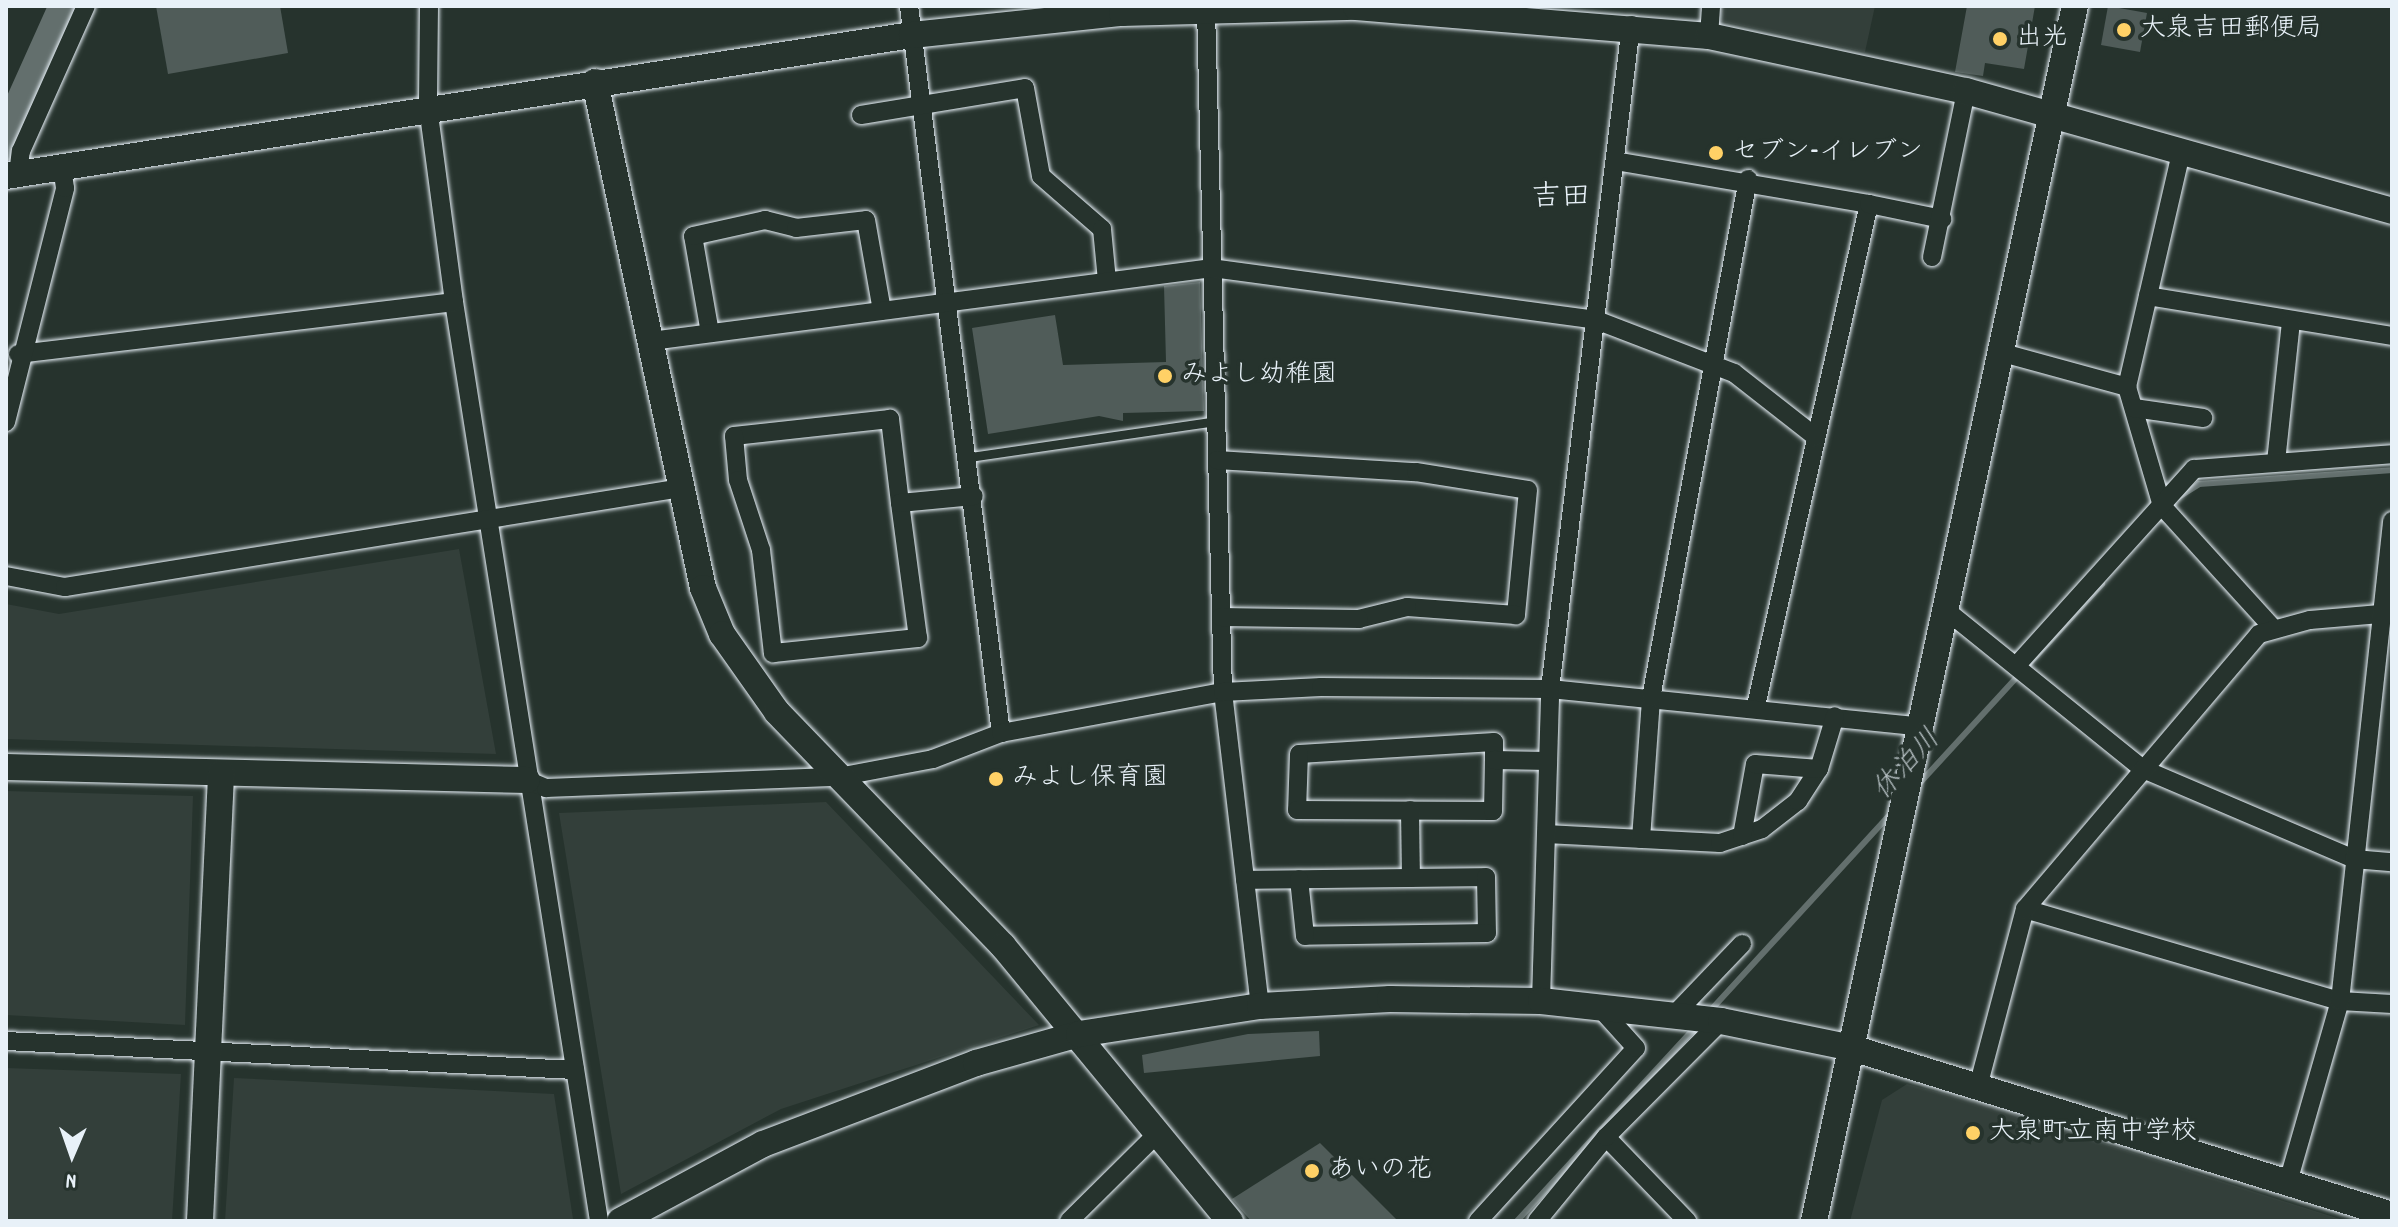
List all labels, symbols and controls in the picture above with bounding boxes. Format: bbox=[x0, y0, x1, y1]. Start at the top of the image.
place label: 大泉吉田郵便局 bbox=[2140, 14, 2322, 46]
marker: 大泉吉田郵便局 bbox=[2115, 21, 2133, 39]
place label: 出光 bbox=[2016, 23, 2068, 55]
marker: 出光 bbox=[1991, 30, 2009, 48]
place label: セブン-イレブン bbox=[1732, 137, 1923, 169]
marker: セブン-イレブン bbox=[1707, 144, 1725, 162]
district label: 吉田 bbox=[1531, 182, 1591, 218]
place label: みよし幼稚園 bbox=[1181, 360, 1337, 392]
marker: みよし幼稚園 bbox=[1156, 367, 1174, 385]
water label: 休泊川 bbox=[1867, 724, 1949, 808]
place label: みよし保育園 bbox=[1012, 763, 1168, 795]
marker: みよし保育園 bbox=[987, 770, 1005, 788]
north arrow bbox=[32, 1115, 112, 1195]
place label: 大泉町立南中学校 bbox=[1989, 1117, 2197, 1149]
marker: 大泉町立南中学校 bbox=[1964, 1124, 1982, 1142]
place label: あいの花 bbox=[1328, 1155, 1432, 1187]
marker: あいの花 bbox=[1303, 1162, 1321, 1180]
text: N bbox=[65, 1164, 77, 1195]

